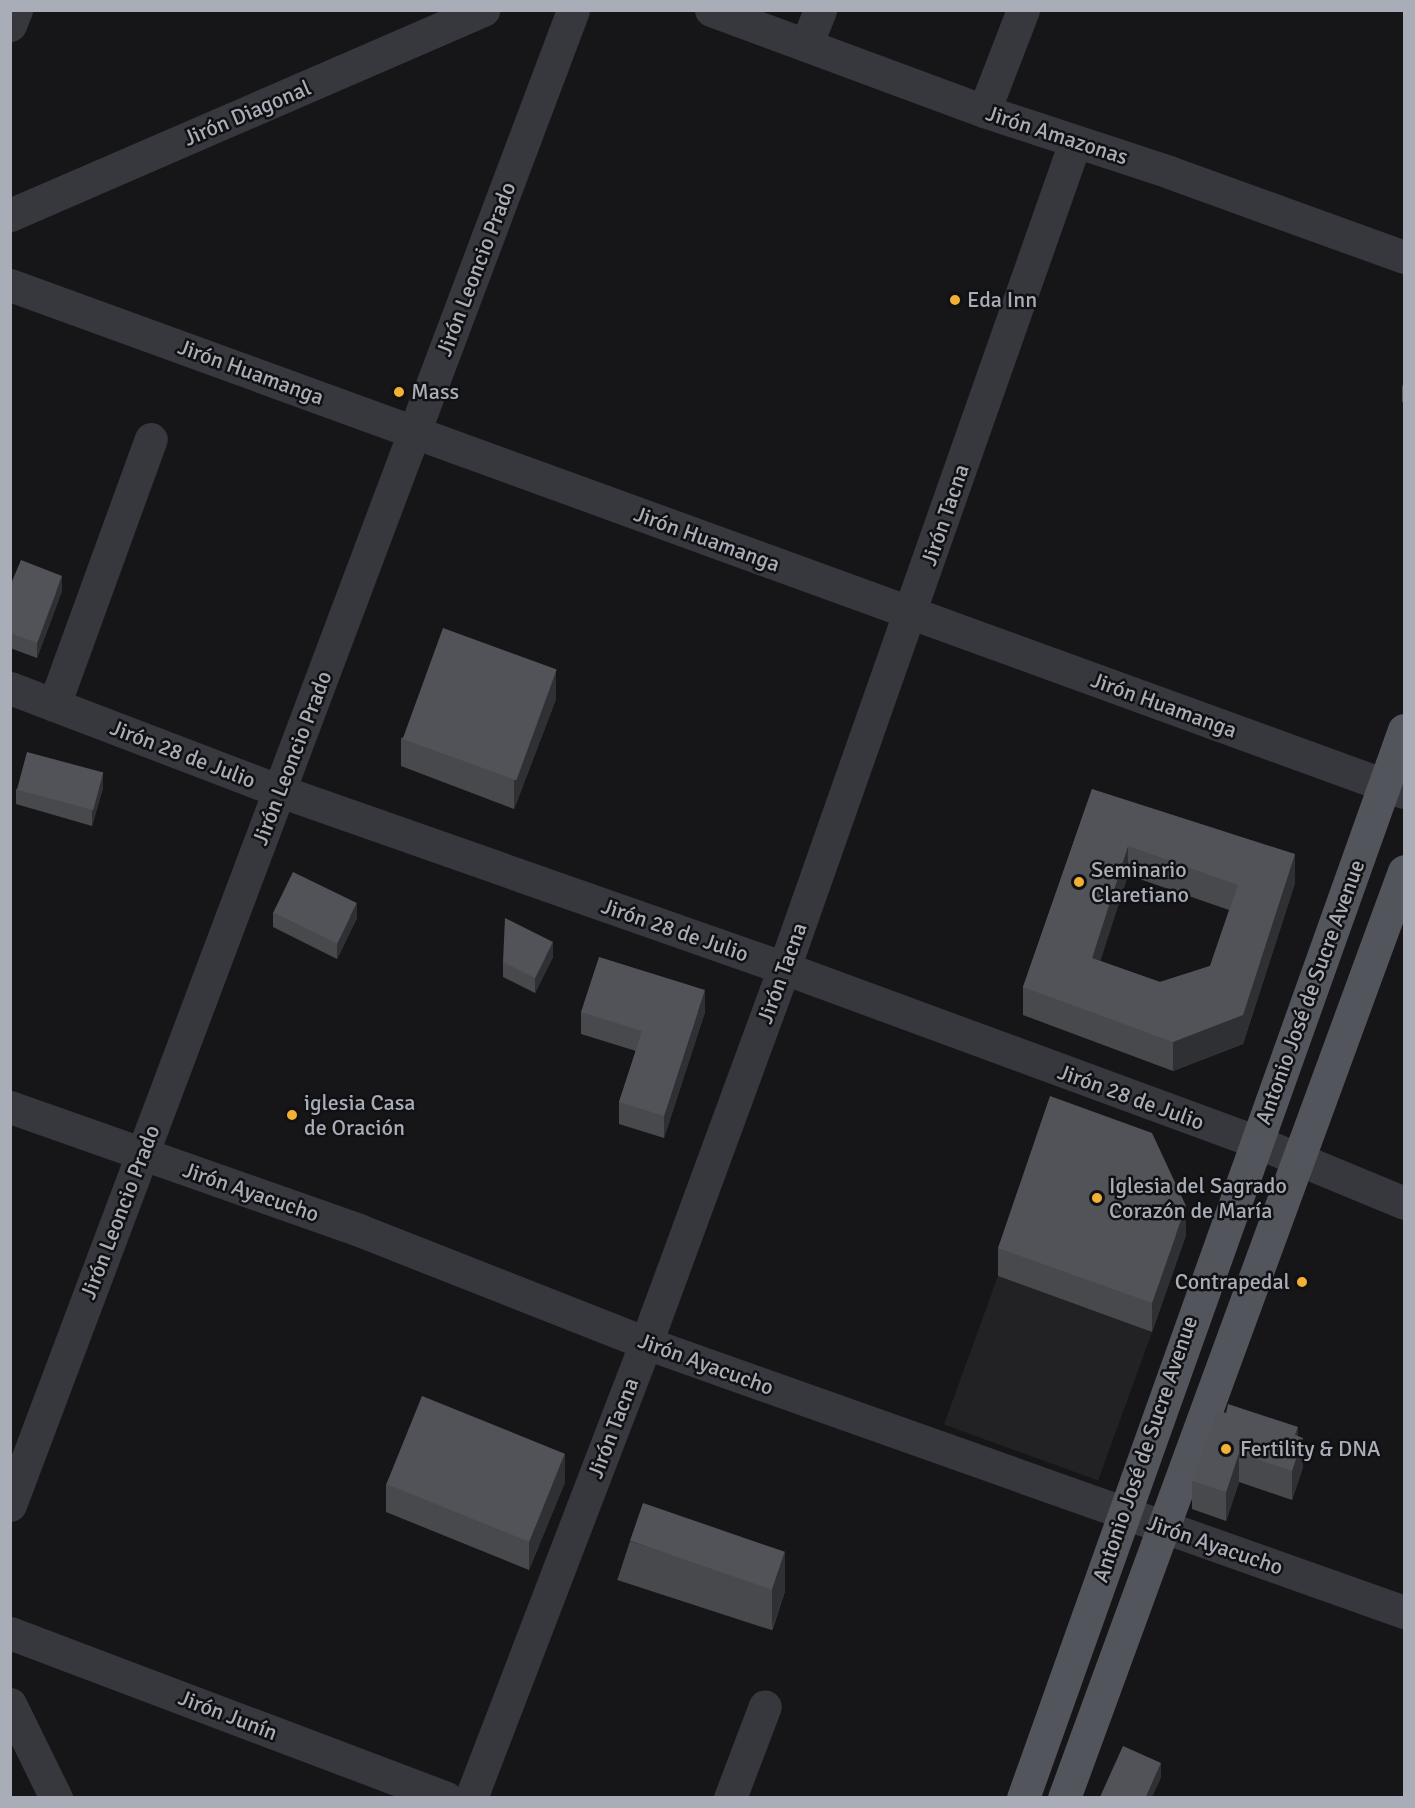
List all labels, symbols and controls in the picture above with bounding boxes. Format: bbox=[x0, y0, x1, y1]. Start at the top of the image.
street label: Jirón Diagonal bbox=[179, 74, 315, 152]
street label: Jirón Amazonas bbox=[983, 100, 1131, 170]
street label: Jirón Leoncio Prado bbox=[431, 178, 521, 360]
place label: Eda Inn bbox=[967, 287, 1037, 313]
marker: Eda Inn bbox=[948, 293, 962, 307]
street label: Jirón Huamanga bbox=[174, 333, 328, 411]
place label: Mass bbox=[411, 379, 459, 405]
marker: Mass bbox=[392, 385, 406, 399]
street label: Jirón Tacna bbox=[915, 461, 975, 569]
street label: Jirón Huamanga bbox=[630, 500, 784, 578]
street label: Jirón Huamanga bbox=[1087, 666, 1241, 744]
street label: Jirón Leoncio Prado bbox=[247, 667, 337, 849]
street label: Jirón 28 de Julio bbox=[107, 714, 259, 794]
place label: Seminario Claretiano bbox=[1091, 856, 1189, 908]
street label: Antonio José de Sucre Avenue bbox=[1250, 856, 1370, 1128]
marker: Seminario Claretiano bbox=[1072, 875, 1086, 889]
street label: Jirón 28 de Julio bbox=[598, 893, 752, 967]
street label: Jirón Tacna bbox=[752, 919, 812, 1027]
street label: Jirón 28 de Julio bbox=[1054, 1058, 1208, 1136]
place label: iglesia Casa de Oración bbox=[304, 1089, 416, 1140]
marker: iglesia Casa de Oración bbox=[285, 1108, 299, 1122]
street label: Jirón Leoncio Prado bbox=[75, 1121, 165, 1303]
street label: Jirón Ayacucho bbox=[180, 1156, 322, 1228]
place label: Iglesia del Sagrado Corazón de María bbox=[1109, 1172, 1287, 1224]
marker: Iglesia del Sagrado Corazón de María bbox=[1090, 1191, 1104, 1205]
place label: Contrapedal bbox=[1175, 1269, 1290, 1295]
marker: Contrapedal bbox=[1295, 1275, 1309, 1289]
street label: Antonio José de Sucre Avenue bbox=[1087, 1312, 1203, 1586]
street label: Jirón Ayacucho bbox=[635, 1327, 777, 1401]
street label: Jirón Tacna bbox=[582, 1374, 644, 1482]
place label: Fertility & DNA bbox=[1240, 1436, 1381, 1462]
marker: Fertility & DNA bbox=[1217, 1440, 1235, 1458]
street label: Jirón Ayacucho bbox=[1144, 1509, 1286, 1581]
street label: Jirón Junín bbox=[175, 1684, 281, 1746]

